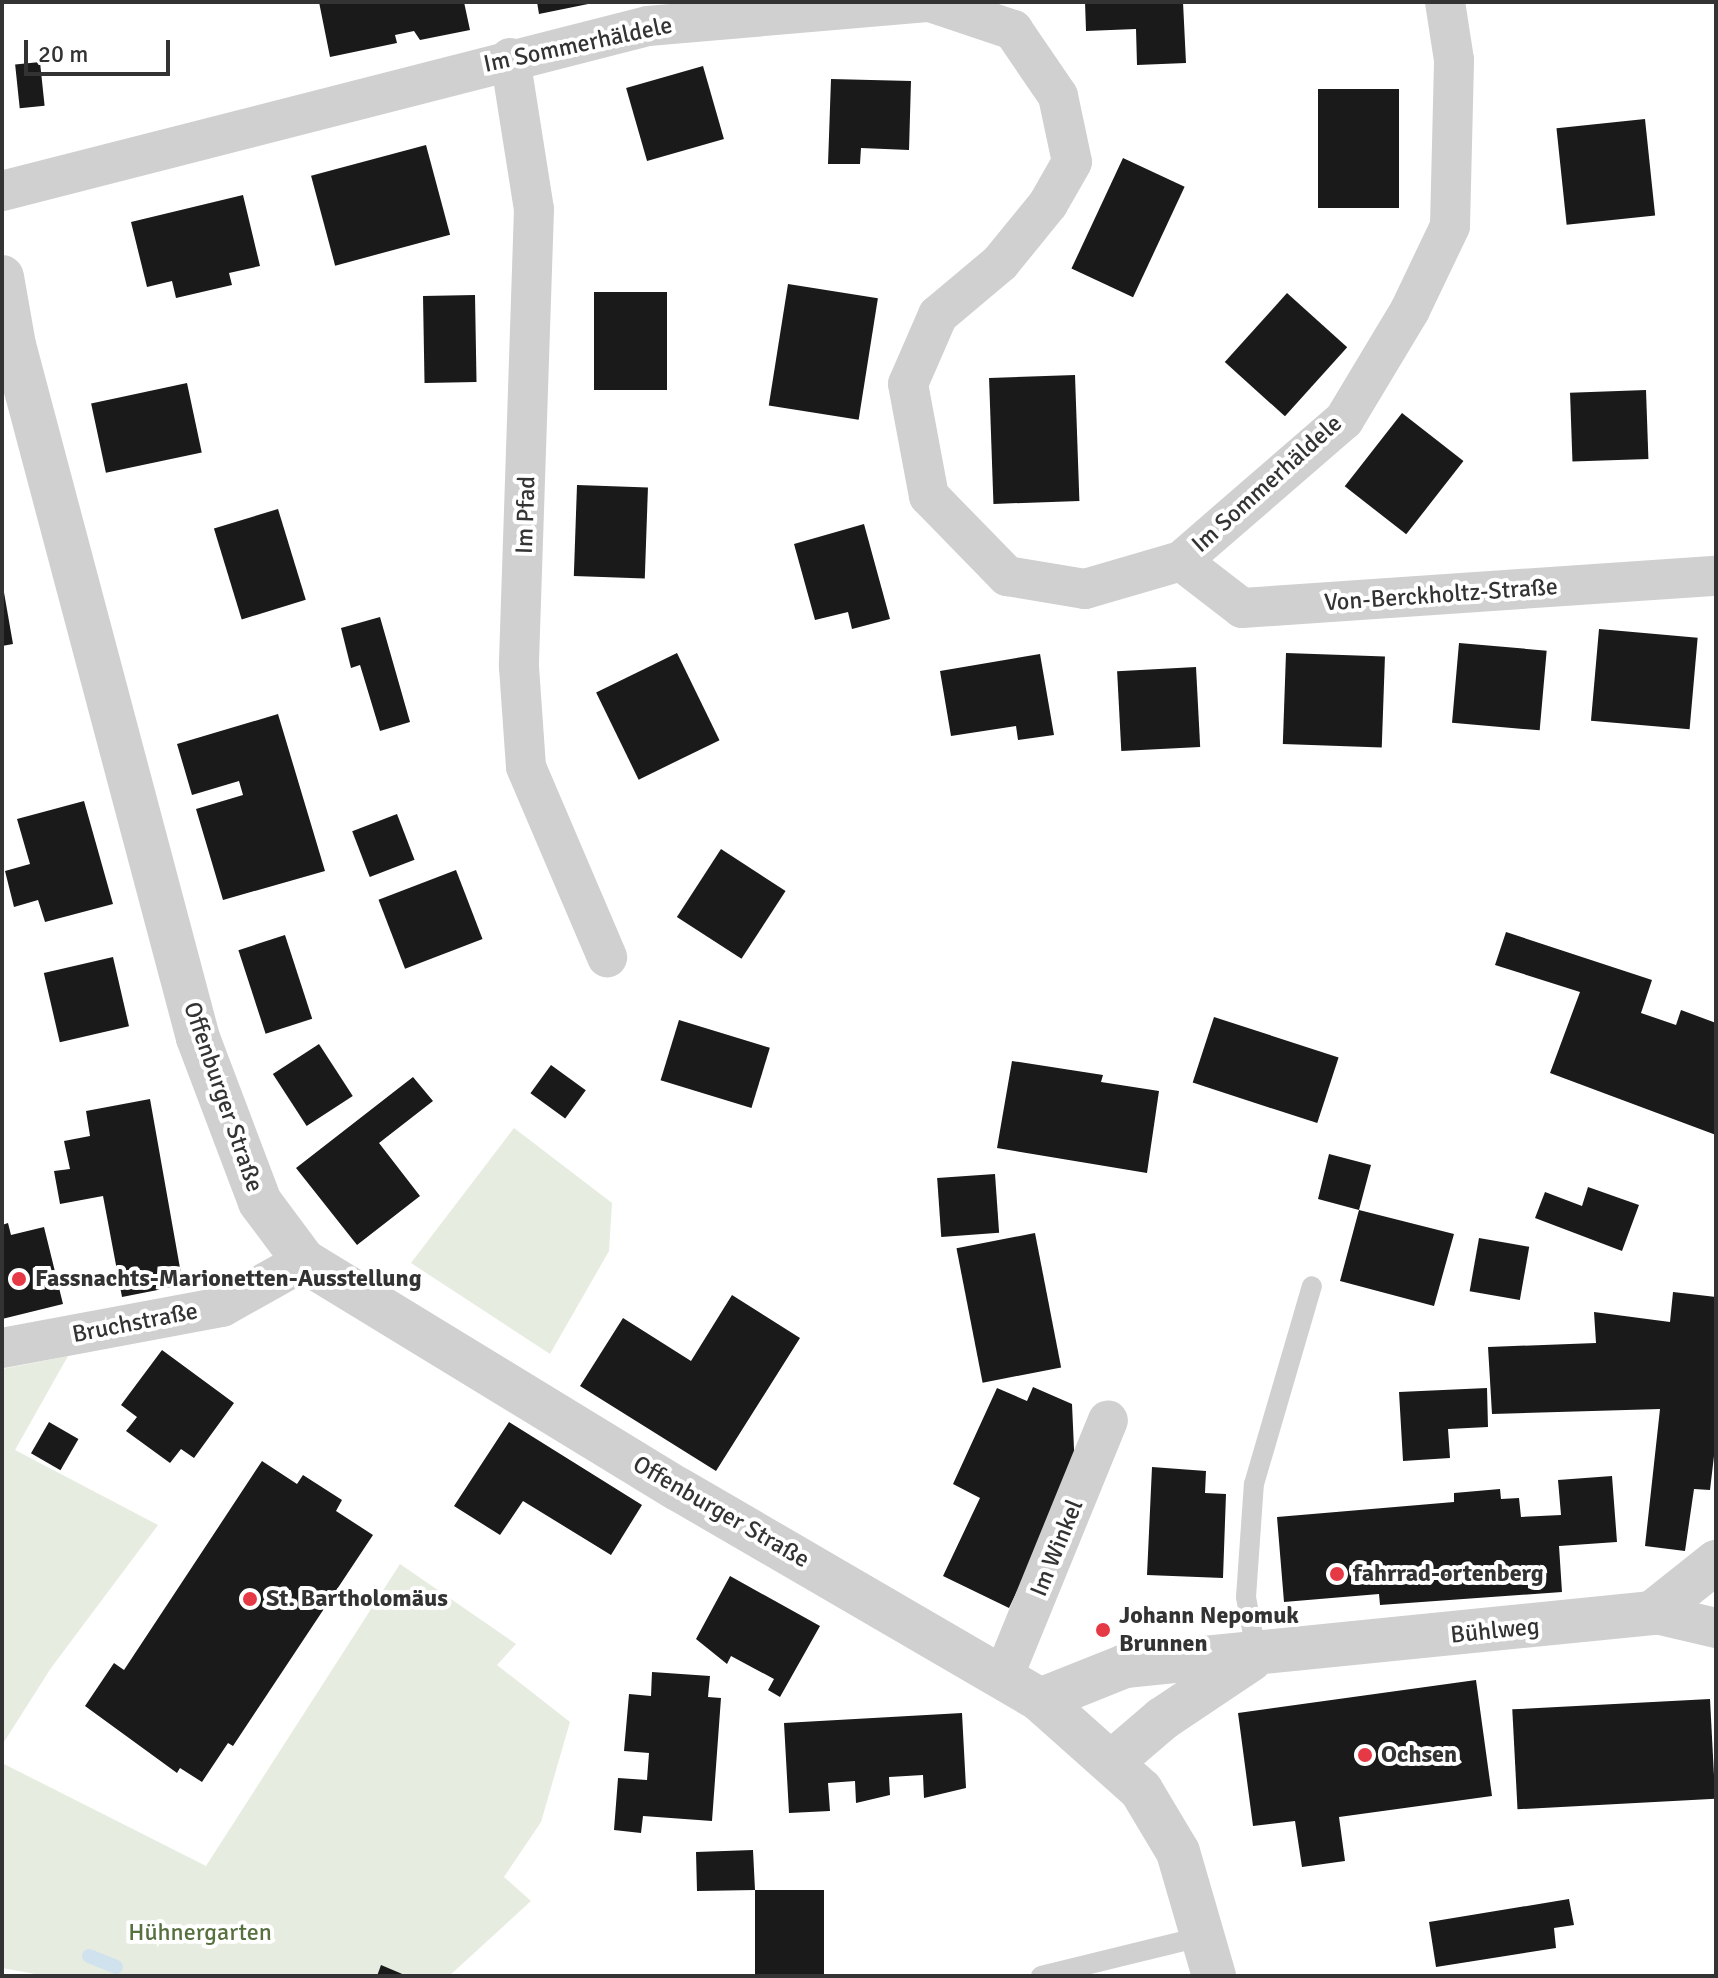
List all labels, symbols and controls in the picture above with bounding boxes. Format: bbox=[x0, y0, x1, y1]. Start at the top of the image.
street label: Im Sommerhäldele bbox=[481, 11, 675, 79]
scale bar bbox=[28, 24, 174, 74]
text: 20 m bbox=[38, 39, 88, 69]
street label: Im Sommerhäldele bbox=[1186, 409, 1348, 559]
street label: Im Pfad bbox=[510, 475, 542, 555]
street label: Von-Berckholtz-Straße bbox=[1323, 572, 1559, 618]
street label: Offenburger Straße bbox=[177, 998, 269, 1196]
place label: Fassnachts-Marionetten-Ausstellung bbox=[35, 1265, 422, 1293]
marker: Fassnachts-Marionetten-Ausstellung bbox=[10, 1270, 28, 1288]
street label: Bruchstraße bbox=[70, 1297, 200, 1349]
street label: Offenburger Straße bbox=[628, 1450, 814, 1574]
street label: Im Winkel bbox=[1025, 1495, 1089, 1601]
place label: fahrrad-ortenberg bbox=[1353, 1560, 1544, 1588]
marker: fahrrad-ortenberg bbox=[1328, 1565, 1346, 1583]
place label: St. Bartholomäus bbox=[266, 1585, 448, 1613]
marker: St. Bartholomäus bbox=[241, 1590, 259, 1608]
place label: Johann Nepomuk Brunnen bbox=[1119, 1602, 1299, 1658]
street label: Bühlweg bbox=[1449, 1612, 1541, 1650]
marker: Johann Nepomuk Brunnen bbox=[1094, 1621, 1112, 1639]
place label: Ochsen bbox=[1381, 1741, 1457, 1769]
marker: Ochsen bbox=[1356, 1746, 1374, 1764]
park label: Hühnergarten bbox=[128, 1919, 272, 1947]

